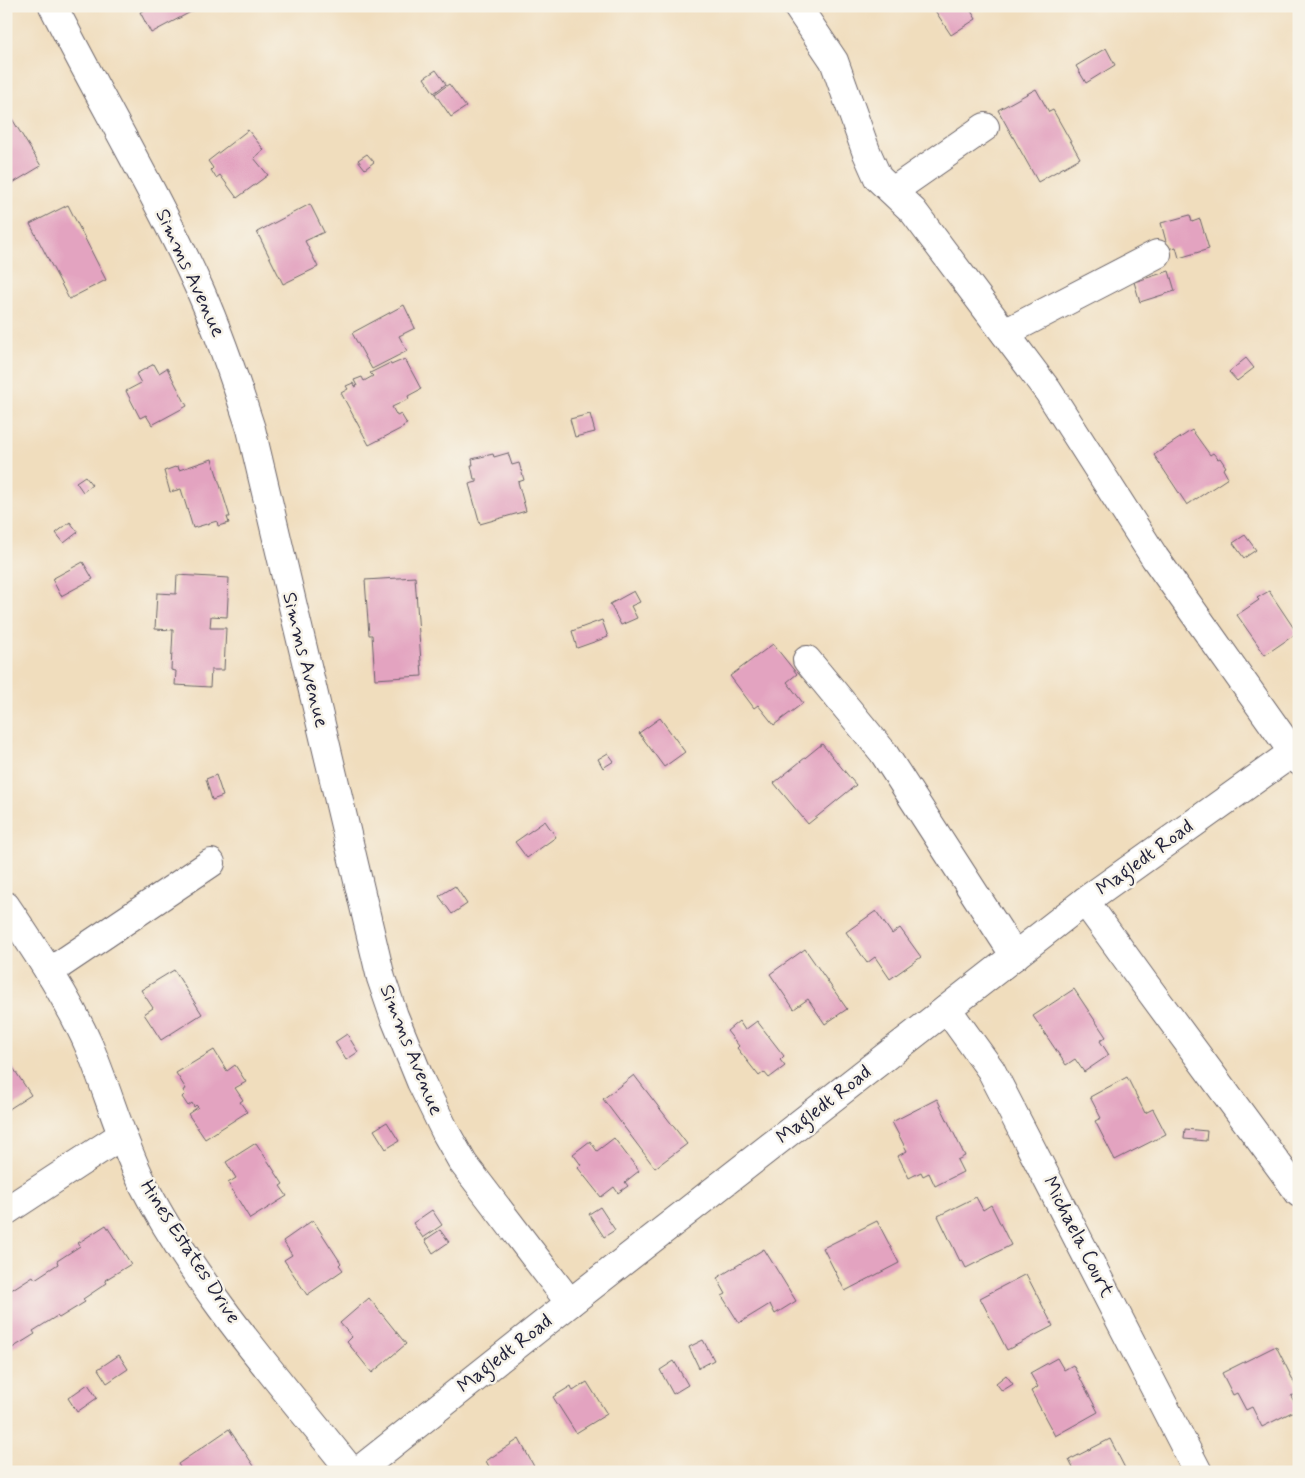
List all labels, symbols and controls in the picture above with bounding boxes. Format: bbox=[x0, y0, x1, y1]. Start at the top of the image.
street label: Simms Avenue bbox=[148, 205, 232, 342]
street label: Simms Avenue bbox=[275, 590, 335, 731]
street label: Magledt Road bbox=[1091, 814, 1200, 904]
street label: Simms Avenue bbox=[373, 981, 450, 1119]
street label: Magledt Road bbox=[771, 1059, 878, 1152]
street label: Michaela Court bbox=[1036, 1172, 1120, 1302]
street label: Hines Estates Drive bbox=[133, 1175, 247, 1329]
street label: Magledt Road bbox=[452, 1308, 559, 1401]

